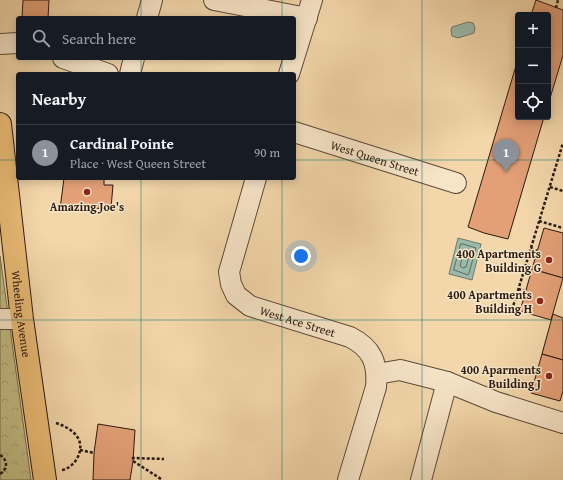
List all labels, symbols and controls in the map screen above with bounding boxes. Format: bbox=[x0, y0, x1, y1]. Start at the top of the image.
map controls bbox=[515, 12, 551, 120]
button: + bbox=[515, 12, 551, 48]
search box bbox=[16, 16, 296, 60]
icon: search bbox=[30, 27, 52, 49]
text: Search here bbox=[62, 28, 136, 49]
button: − bbox=[515, 48, 551, 84]
button: locate bbox=[515, 84, 551, 120]
text: Nearby bbox=[32, 86, 86, 111]
text: Cardinal Pointe bbox=[70, 133, 174, 154]
street label: West Queen Street bbox=[329, 136, 422, 180]
pin: 1 bbox=[493, 139, 519, 172]
text: 1 bbox=[42, 143, 48, 162]
text: 90 m bbox=[254, 143, 280, 162]
text: Place · West Queen Street bbox=[70, 154, 206, 173]
marker: Amazing Joe's bbox=[82, 187, 92, 197]
place label: Amazing Joe's bbox=[50, 198, 124, 215]
place label: 400 Apartments Building G bbox=[456, 245, 542, 276]
your location bbox=[291, 246, 311, 266]
marker: 400 Apartments Building G bbox=[544, 255, 554, 265]
street label: Wheeling Avenue bbox=[8, 269, 36, 359]
place label: 400 Apartments Building H bbox=[447, 286, 532, 317]
marker: 400 Apartments Building H bbox=[535, 296, 545, 306]
street label: West Ace Street bbox=[258, 301, 339, 341]
place label: 400 Aparments Building J bbox=[461, 361, 541, 392]
marker: 400 Aparments Building J bbox=[544, 371, 554, 381]

